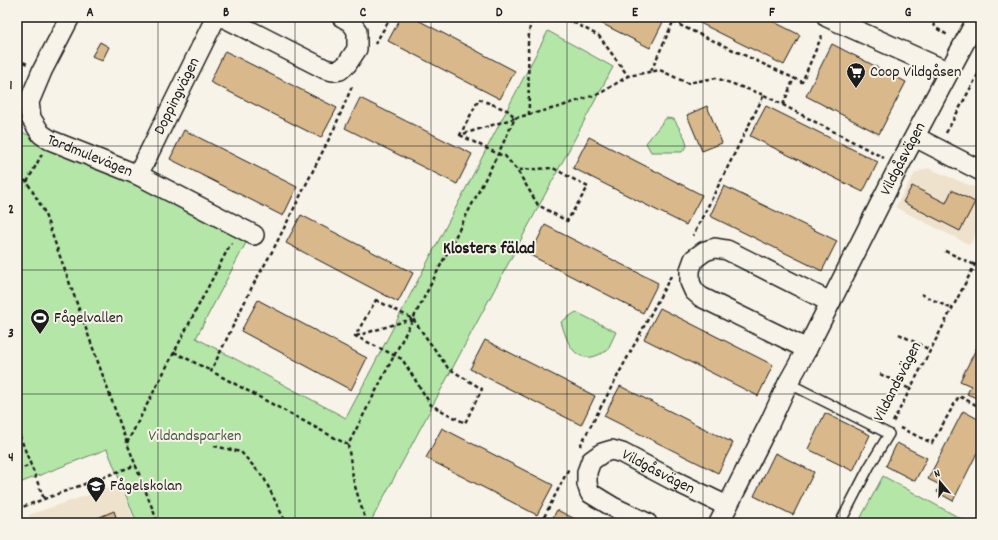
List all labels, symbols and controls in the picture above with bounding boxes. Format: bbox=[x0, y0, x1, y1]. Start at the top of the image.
text: A bbox=[86, 4, 94, 23]
text: B bbox=[223, 4, 229, 23]
text: C bbox=[360, 4, 367, 23]
text: D bbox=[496, 4, 503, 23]
text: E bbox=[632, 4, 639, 23]
text: F bbox=[769, 4, 775, 23]
text: G bbox=[905, 4, 912, 23]
street label: Doppingvägen bbox=[148, 53, 206, 139]
supermarket icon: Coop Vildgåsen bbox=[845, 61, 867, 89]
place label: Coop Vildgåsen bbox=[870, 61, 961, 84]
text: 1 bbox=[10, 77, 13, 96]
street label: Vildgåsvägen bbox=[874, 118, 932, 200]
street label: Tordmulevägen bbox=[43, 128, 136, 183]
text: 2 bbox=[8, 201, 14, 220]
district label: Klosters fälad bbox=[443, 238, 535, 262]
sports icon: Fågelvallen bbox=[29, 307, 51, 335]
place label: Fågelvallen bbox=[54, 307, 123, 330]
text: 3 bbox=[8, 325, 14, 344]
street label: Vildandsvägen bbox=[868, 338, 928, 426]
park label: Vildandsparken bbox=[149, 425, 241, 448]
street label: Vildgåsvägen bbox=[617, 443, 699, 500]
text: 4 bbox=[8, 449, 14, 468]
north arrow bbox=[920, 462, 960, 502]
text: N bbox=[932, 466, 943, 483]
school or university icon: Fågelskolan bbox=[85, 475, 107, 503]
place label: Fågelskolan bbox=[110, 475, 182, 498]

